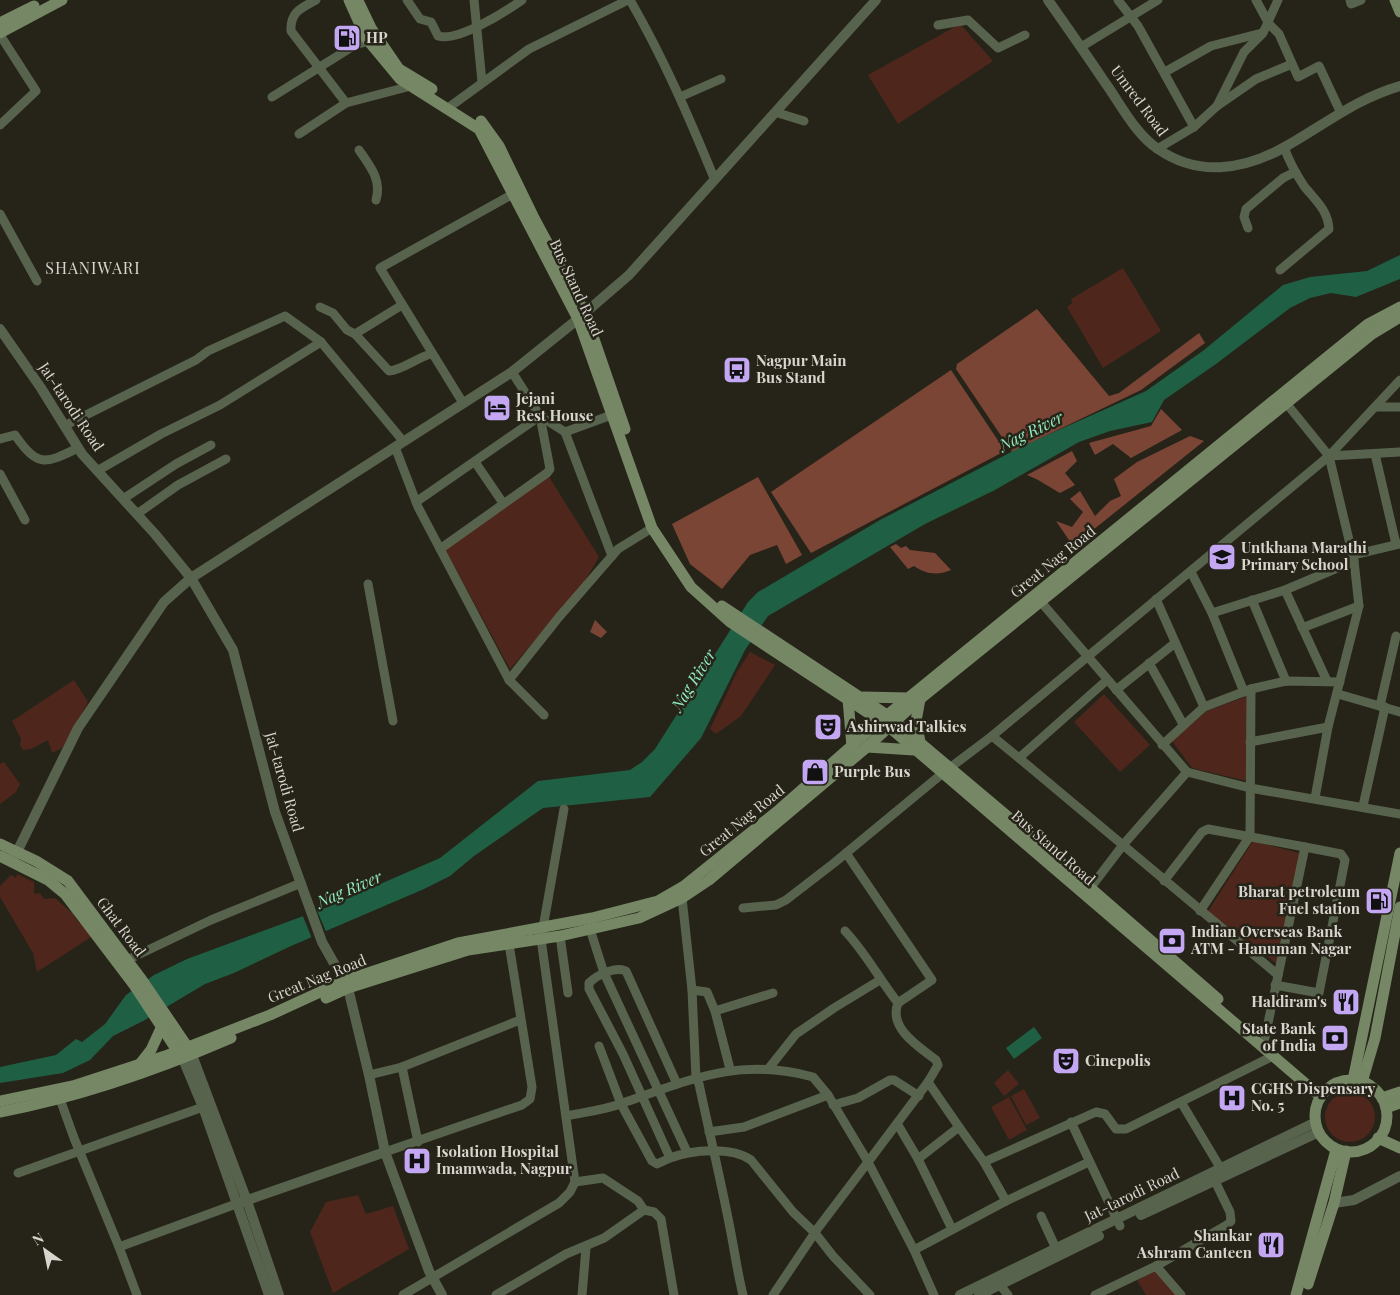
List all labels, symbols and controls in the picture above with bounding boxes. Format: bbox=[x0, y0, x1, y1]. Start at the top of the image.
fuel station icon: HP bbox=[332, 23, 362, 53]
place label: HP bbox=[366, 27, 388, 47]
street label: Umred Road bbox=[1107, 61, 1173, 140]
street label: Bus Stand Road bbox=[546, 236, 608, 340]
district label: SHANIWARI bbox=[45, 257, 141, 278]
place label: Nagpur Main Bus Stand bbox=[756, 350, 847, 387]
bus stop icon: Nagpur Main Bus Stand bbox=[722, 355, 752, 385]
street label: Jat-tarodi Road bbox=[34, 357, 109, 455]
place label: Jejani Rest House bbox=[515, 388, 594, 425]
hotel icon: Jejani Rest House bbox=[482, 393, 512, 423]
water label: Nag River bbox=[994, 406, 1067, 456]
street label: Great Nag Road bbox=[1006, 520, 1099, 602]
place label: Untkhana Marathi Primary School bbox=[1241, 537, 1367, 574]
school or university icon: Untkhana Marathi Primary School bbox=[1207, 542, 1237, 572]
water label: Nag River bbox=[664, 644, 720, 716]
theatre icon: Ashirwad Talkies bbox=[813, 712, 843, 742]
place label: Ashirwad Talkies bbox=[846, 716, 967, 736]
street label: Jat-tarodi Road bbox=[261, 728, 309, 834]
shop icon: Purple Bus bbox=[800, 757, 830, 787]
place label: Purple Bus bbox=[834, 761, 910, 781]
street label: Great Nag Road bbox=[695, 779, 788, 861]
street label: Bus Stand Road bbox=[1008, 805, 1100, 889]
water label: Nag River bbox=[311, 865, 386, 912]
place label: Bharat petroleum Fuel station bbox=[1238, 881, 1361, 918]
fuel station icon: Bharat petroleum Fuel station bbox=[1364, 886, 1394, 916]
street label: Ghat Road bbox=[93, 893, 151, 960]
place label: Indian Overseas Bank ATM - Hanuman Nagar bbox=[1190, 921, 1351, 958]
bank icon: Indian Overseas Bank ATM - Hanuman Nagar bbox=[1157, 926, 1187, 956]
street label: Great Nag Road bbox=[265, 949, 369, 1007]
restaurant icon: Haldiram's bbox=[1331, 987, 1361, 1017]
place label: Haldiram's bbox=[1251, 991, 1327, 1011]
place label: State Bank of India bbox=[1242, 1018, 1316, 1055]
bank icon: State Bank of India bbox=[1320, 1023, 1350, 1053]
theatre icon: Cinepolis bbox=[1051, 1046, 1081, 1076]
place label: Cinepolis bbox=[1085, 1050, 1151, 1070]
place label: CGHS Dispensary No. 5 bbox=[1251, 1078, 1376, 1115]
hospital icon: CGHS Dispensary No. 5 bbox=[1217, 1083, 1247, 1113]
place label: Isolation Hospital Imamwada, Nagpur bbox=[436, 1141, 572, 1178]
hospital icon: Isolation Hospital Imamwada, Nagpur bbox=[402, 1146, 432, 1176]
street label: Jat-tarodi Road bbox=[1080, 1162, 1183, 1226]
north arrow bbox=[20, 1225, 70, 1275]
place label: Shankar Ashram Canteen bbox=[1136, 1225, 1253, 1262]
text: N bbox=[28, 1228, 47, 1249]
restaurant icon: Shankar Ashram Canteen bbox=[1256, 1230, 1286, 1260]

